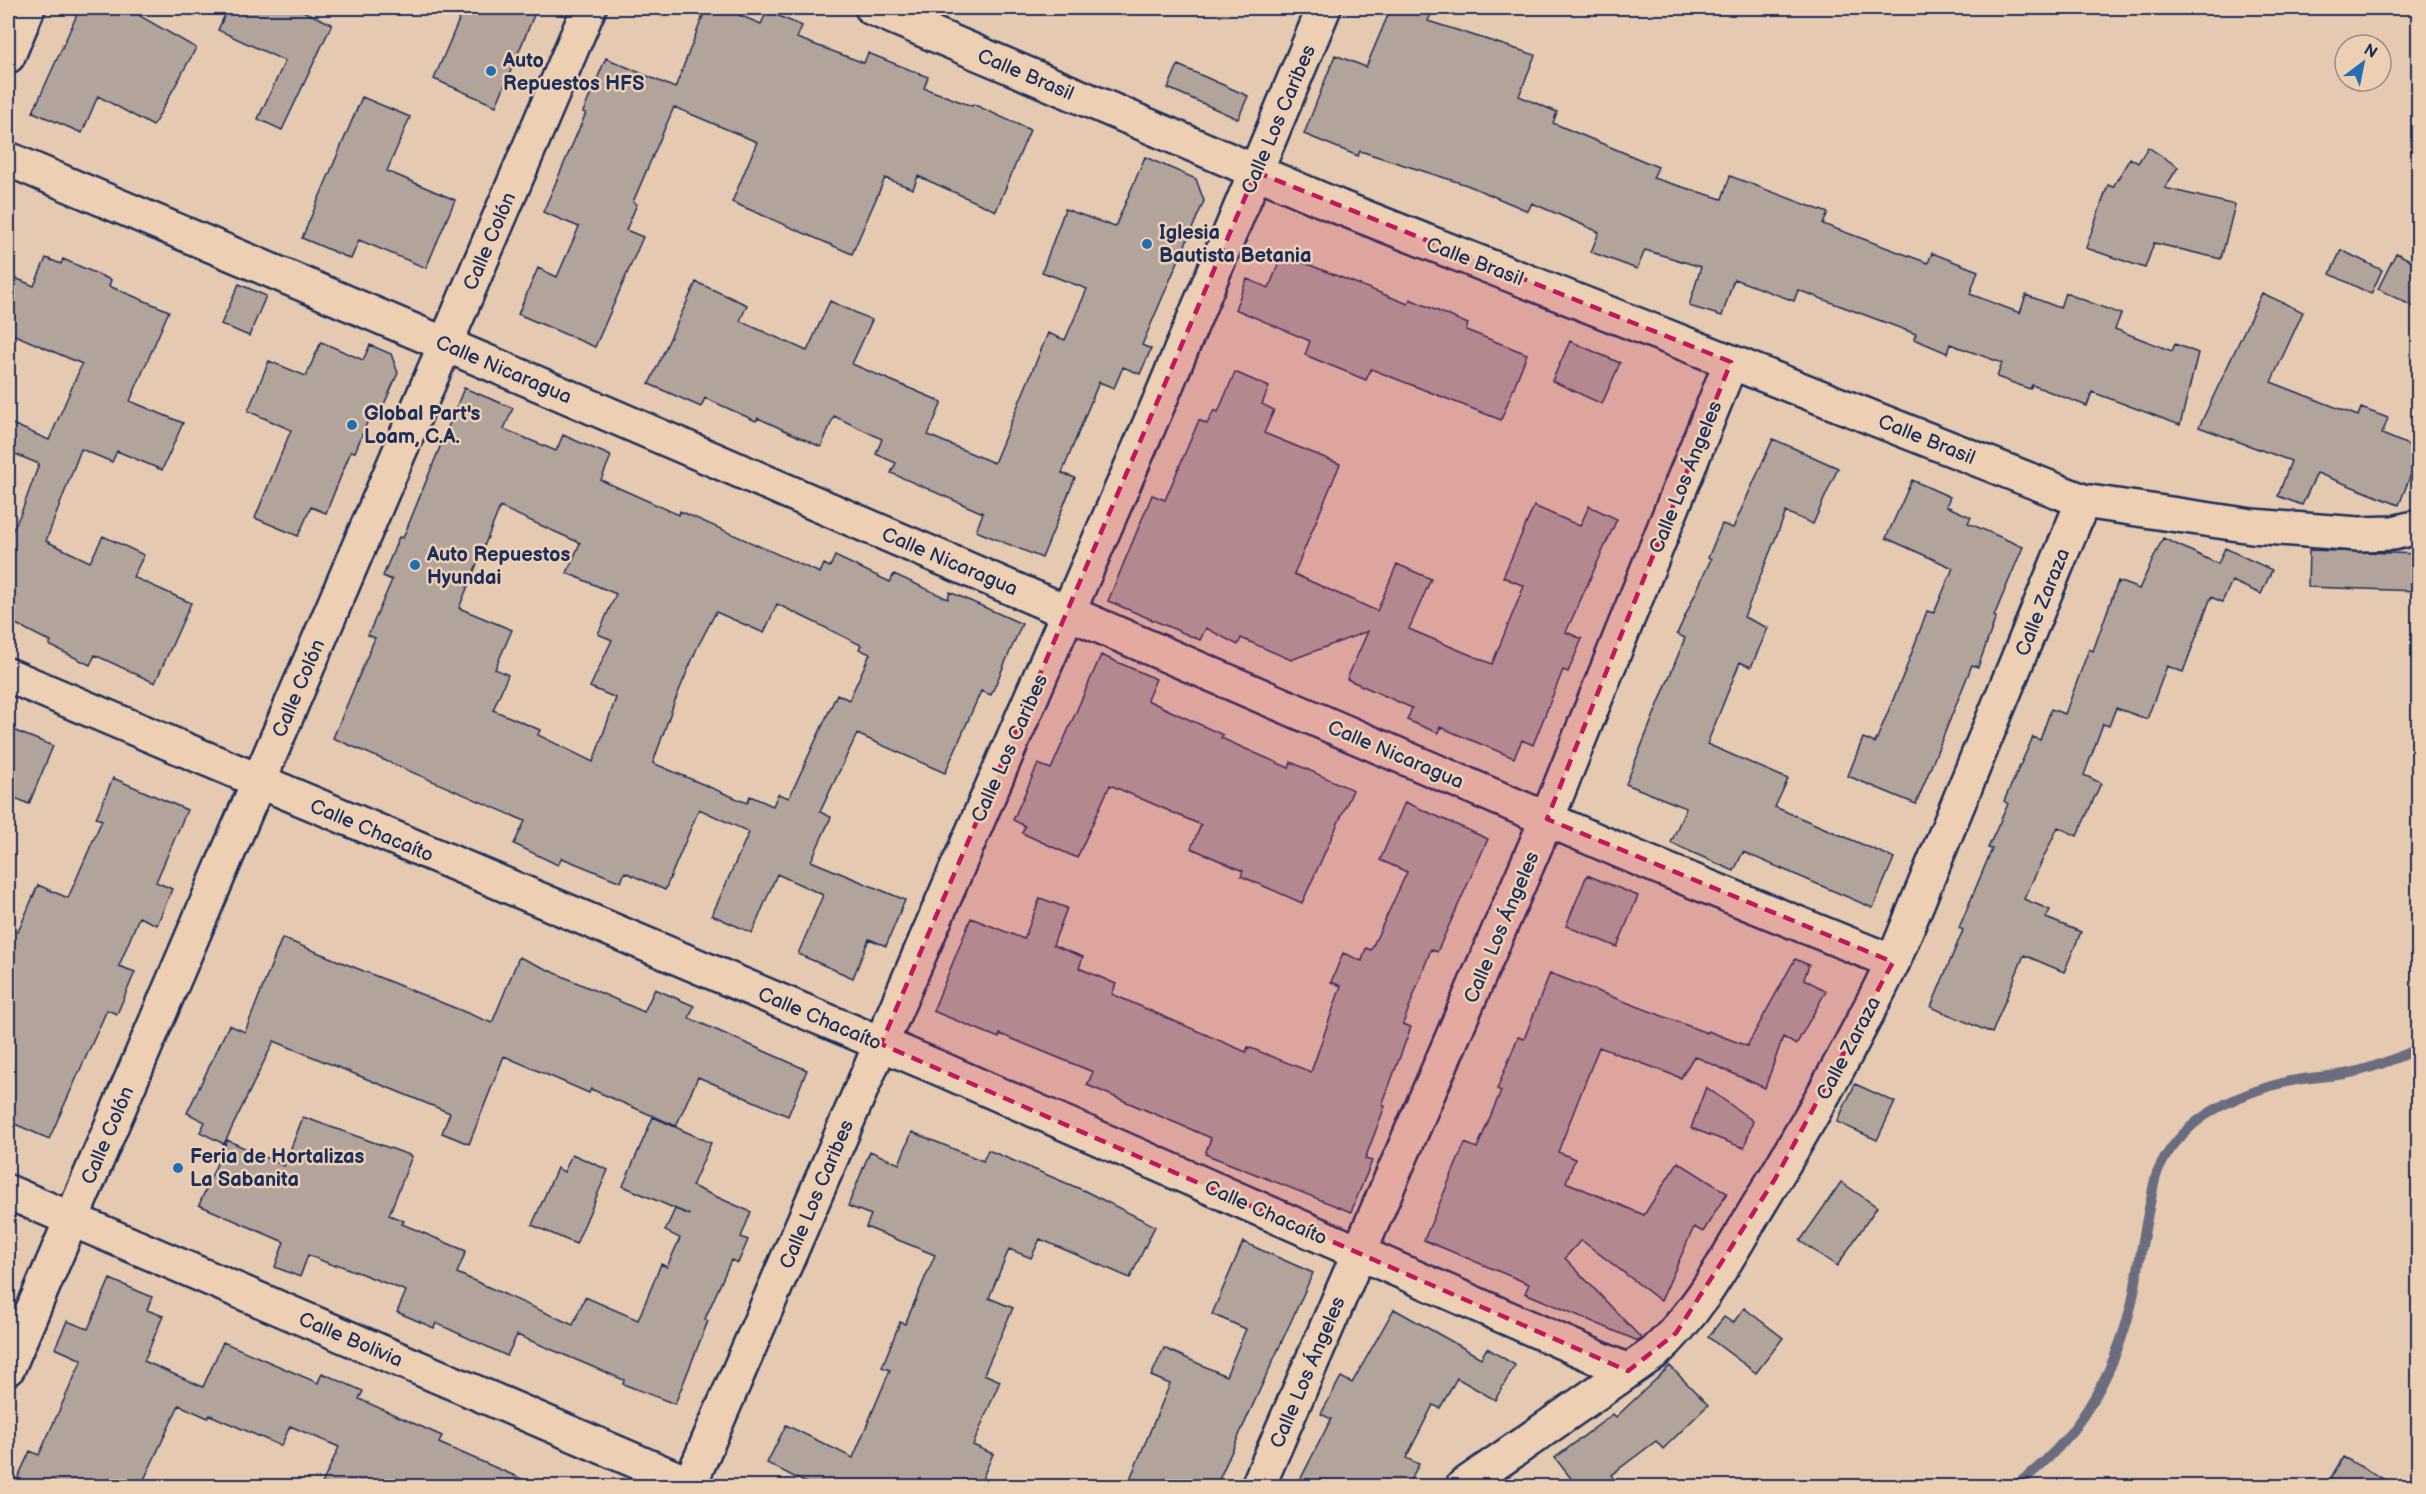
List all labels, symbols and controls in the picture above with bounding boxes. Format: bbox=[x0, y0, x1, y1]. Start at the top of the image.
north arrow bbox=[2333, 33, 2393, 93]
text: N bbox=[2360, 40, 2380, 63]
street label: Calle Los Caribes bbox=[1237, 41, 1321, 198]
street label: Calle Brasil bbox=[974, 44, 1077, 106]
place label: Auto Repuestos HFS bbox=[502, 49, 644, 96]
marker: Auto Repuestos HFS bbox=[484, 64, 498, 78]
street label: Calle Colón bbox=[459, 189, 521, 294]
place label: Iglesia Bautista Betania bbox=[1159, 221, 1311, 268]
street label: Calle Brasil bbox=[1423, 232, 1527, 291]
marker: Iglesia Bautista Betania bbox=[1140, 237, 1154, 251]
street label: Calle Nicaragua bbox=[432, 330, 575, 409]
street label: Calle Los Ángeles bbox=[1643, 397, 1727, 557]
place label: Global Part's Loam, C.A. bbox=[364, 402, 481, 449]
street label: Calle Brasil bbox=[1875, 410, 1979, 470]
marker: Global Part's Loam, C.A. bbox=[345, 418, 359, 432]
street label: Calle Nicaragua bbox=[878, 522, 1021, 601]
place label: Auto Repuestos Hyundai bbox=[426, 543, 570, 590]
street label: Calle Zaraza bbox=[2010, 545, 2075, 660]
marker: Auto Repuestos Hyundai bbox=[408, 558, 422, 572]
street label: Calle Colón bbox=[268, 636, 330, 741]
street label: Calle Los Caribes bbox=[966, 671, 1053, 826]
street label: Calle Nicaragua bbox=[1324, 715, 1467, 794]
street label: Calle Chacaíto bbox=[306, 794, 437, 868]
street label: Calle Los Ángeles bbox=[1458, 848, 1545, 1007]
street label: Calle Chacaíto bbox=[754, 982, 885, 1056]
street label: Calle Zaraza bbox=[1812, 993, 1886, 1104]
street label: Calle Colón bbox=[77, 1083, 139, 1188]
street label: Calle Los Caribes bbox=[775, 1116, 859, 1273]
place label: Feria de Hortalizas La Sabanita bbox=[190, 1145, 364, 1192]
marker: Feria de Hortalizas La Sabanita bbox=[171, 1161, 185, 1175]
street label: Calle Chacaíto bbox=[1201, 1175, 1331, 1251]
street label: Calle Los Ángeles bbox=[1264, 1293, 1351, 1452]
street label: Calle Bolivia bbox=[295, 1307, 406, 1373]

